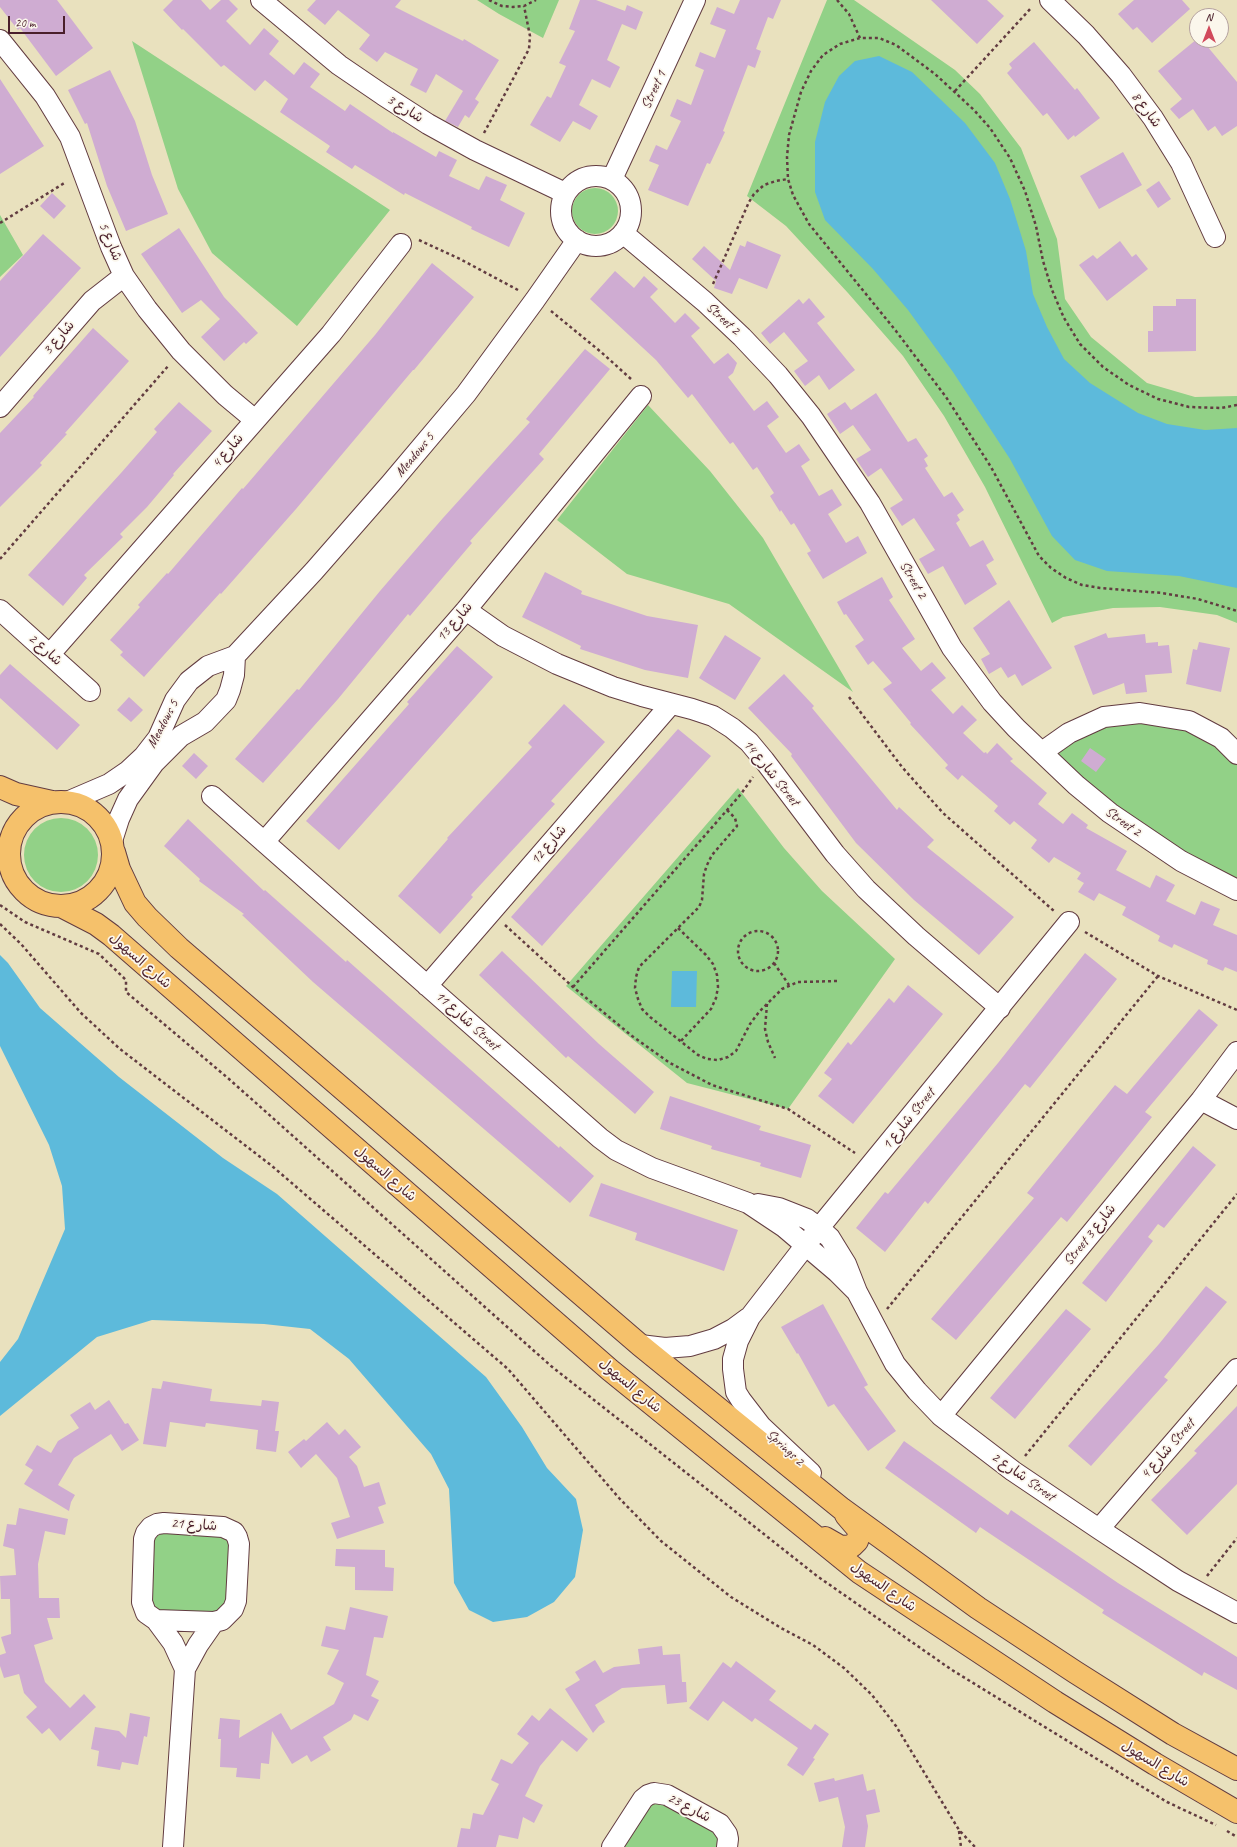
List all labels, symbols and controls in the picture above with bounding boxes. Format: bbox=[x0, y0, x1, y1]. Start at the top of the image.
scale bar bbox=[10, 8, 67, 34]
north arrow bbox=[1189, 8, 1229, 48]
text: N bbox=[1206, 10, 1212, 24]
text: 20 m bbox=[15, 15, 35, 31]
street label: Street 1 bbox=[638, 68, 670, 112]
street label: شارع 8 bbox=[1127, 89, 1165, 131]
street label: شارع 3 bbox=[384, 91, 426, 127]
street label: شارع 5 bbox=[95, 220, 125, 264]
street label: Street 2 bbox=[703, 299, 743, 339]
street label: شارع 3 bbox=[40, 317, 78, 359]
street label: شارع 4 bbox=[209, 430, 247, 472]
street label: Meadows 5 bbox=[392, 430, 438, 480]
street label: Street 2 bbox=[896, 558, 930, 602]
street label: شارع 13 bbox=[433, 599, 477, 645]
street label: شارع 2 bbox=[25, 630, 65, 670]
street label: Meadows 5 bbox=[143, 697, 183, 751]
street label: شارع 14 Street bbox=[739, 737, 803, 809]
street label: Street 2 bbox=[1102, 803, 1144, 841]
street label: شارع 12 bbox=[527, 822, 571, 868]
street label: شارع السهول bbox=[106, 930, 174, 992]
street label: شارع 11 Street bbox=[432, 988, 502, 1054]
street label: شارع 1 Street bbox=[879, 1085, 939, 1153]
street label: شارع السهول bbox=[351, 1143, 419, 1205]
street label: Street شارع 3 bbox=[1060, 1201, 1120, 1269]
street label: شارع السهول bbox=[595, 1355, 665, 1417]
street label: شارع 4 Street bbox=[1137, 1416, 1199, 1482]
street label: Springs 2 bbox=[763, 1426, 807, 1470]
street label: شارع 2 Street bbox=[988, 1449, 1058, 1505]
street label: شارع 21 bbox=[170, 1515, 218, 1535]
street label: شارع السهول bbox=[847, 1558, 919, 1616]
street label: شارع السهول bbox=[1118, 1737, 1192, 1791]
street label: شارع 23 bbox=[665, 1790, 713, 1826]

